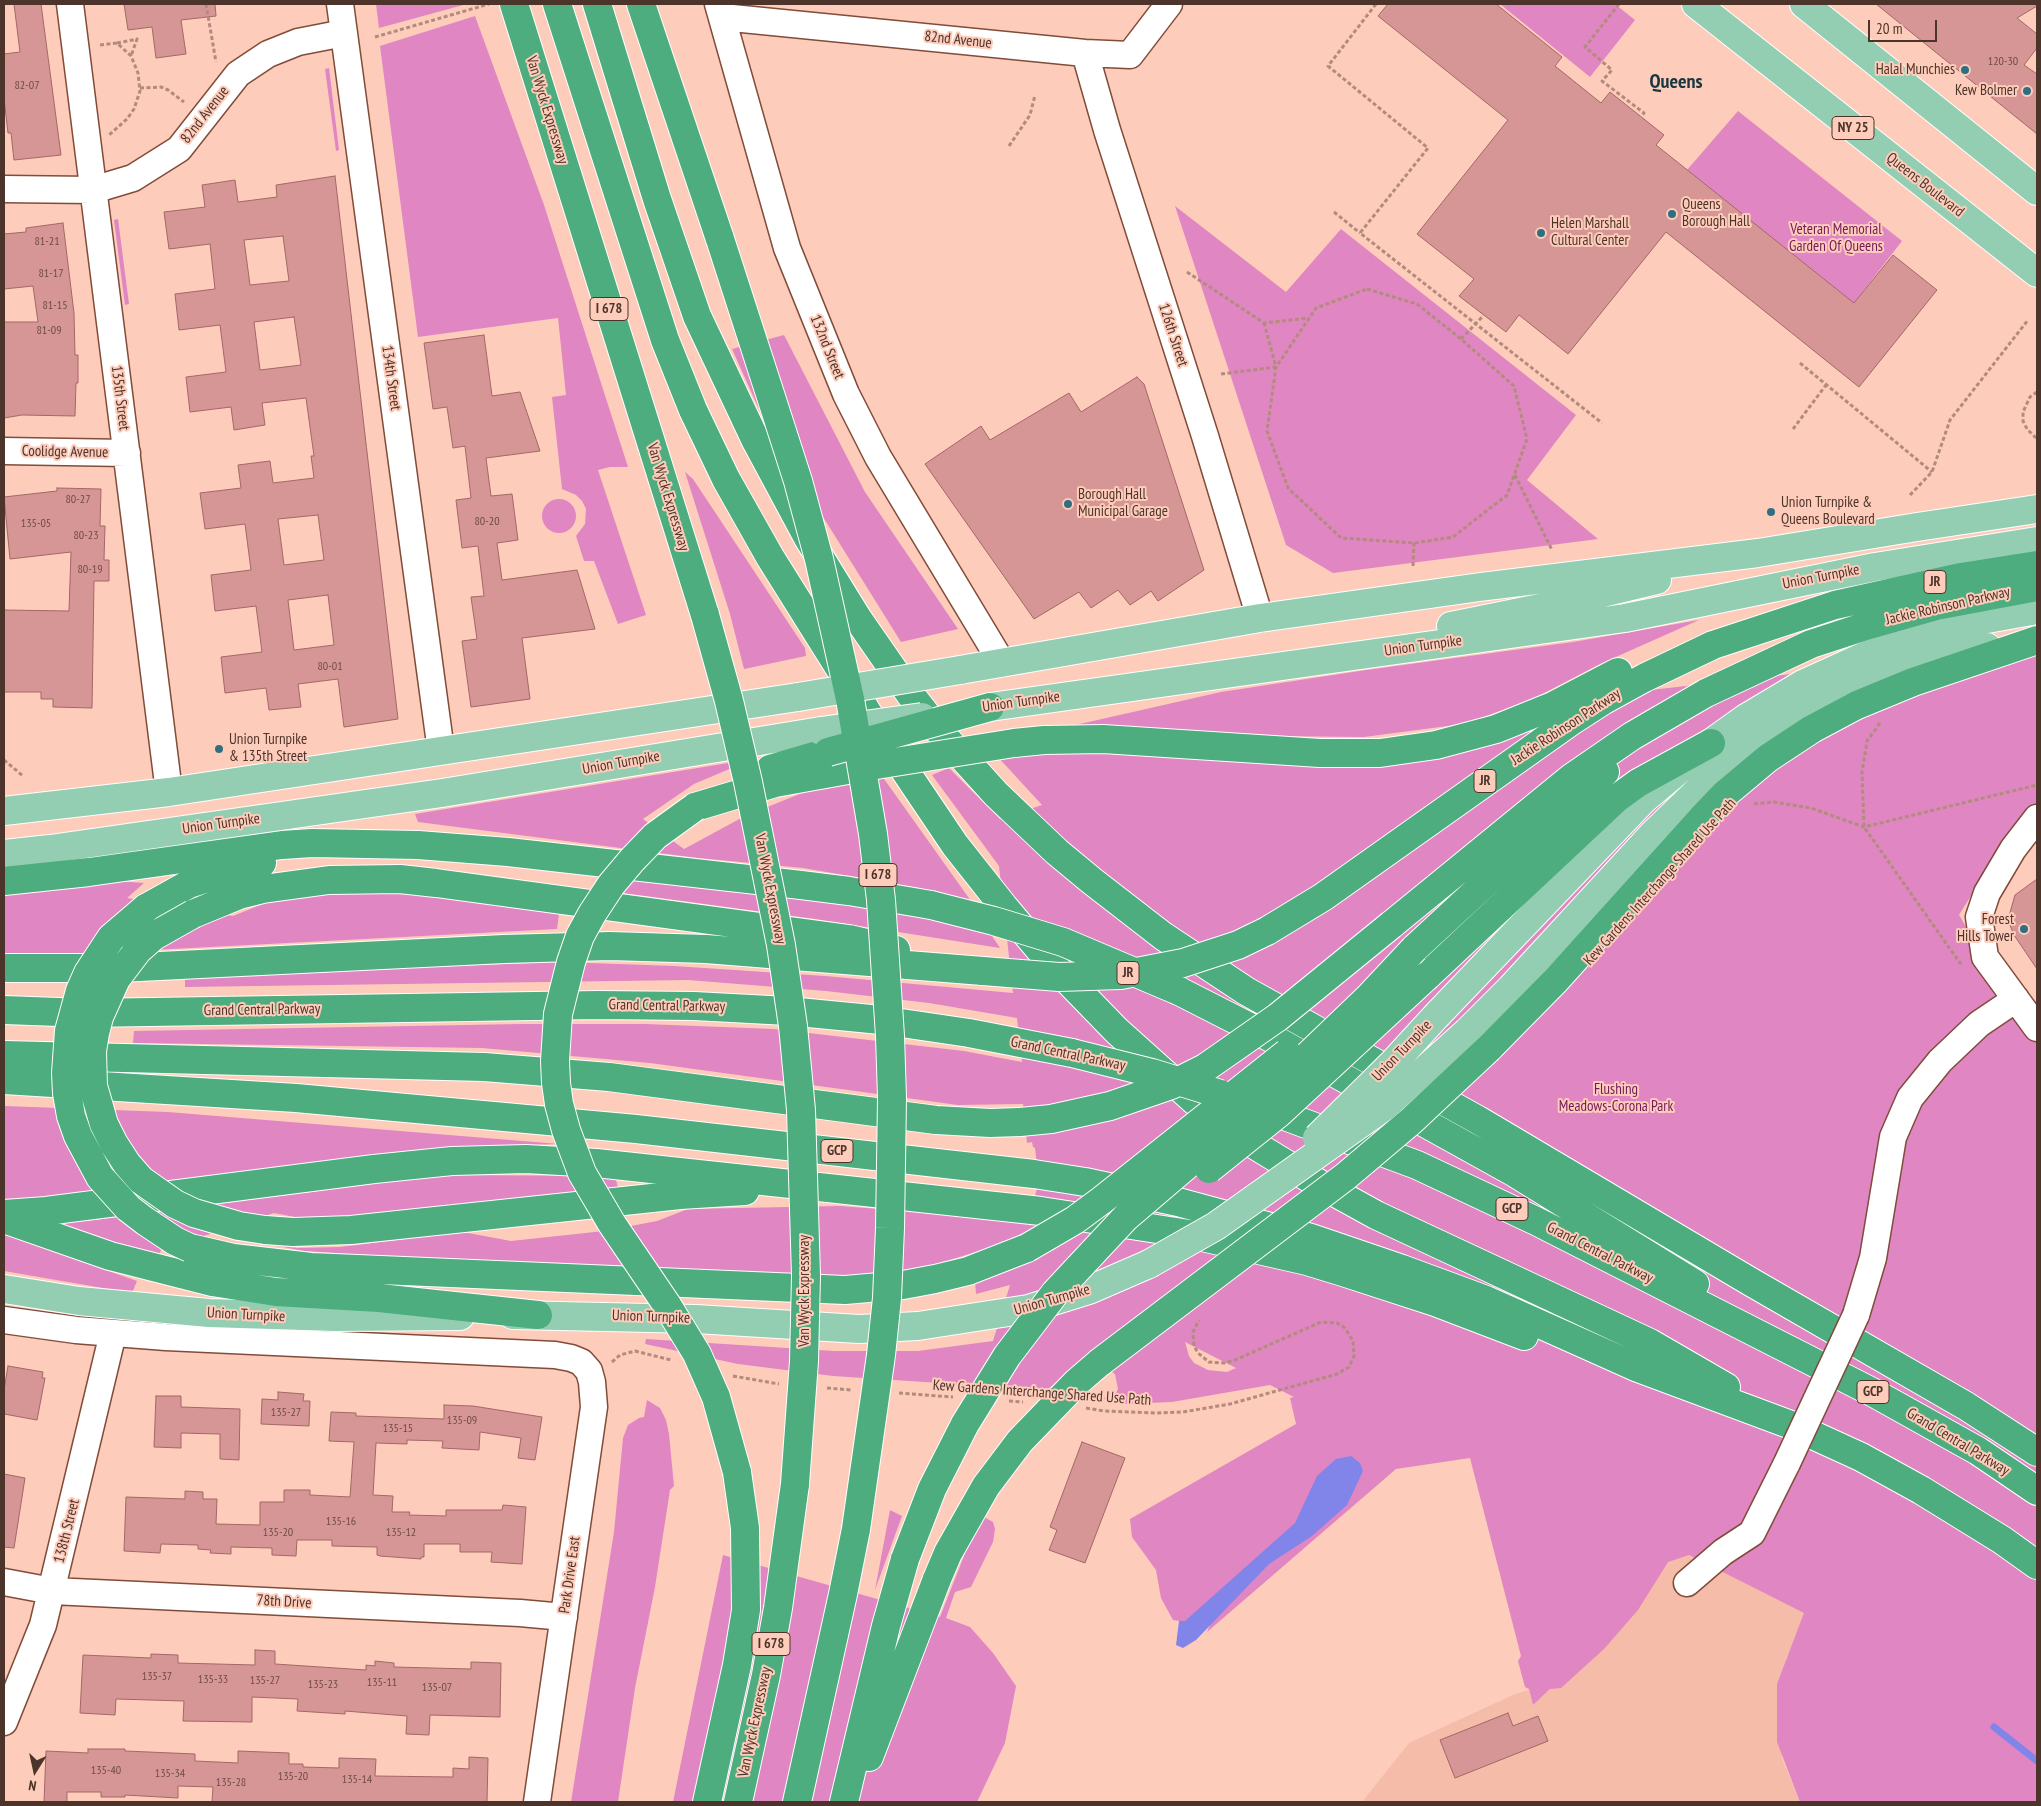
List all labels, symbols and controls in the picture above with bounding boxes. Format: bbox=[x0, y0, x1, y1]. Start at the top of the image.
scale bar bbox=[1871, 10, 1940, 42]
text: 20 m bbox=[1876, 19, 1902, 38]
street label: 82nd Avenue bbox=[923, 28, 993, 52]
street label: Van Wyck Expressway bbox=[522, 54, 572, 166]
house number: 120-30 bbox=[1988, 55, 2018, 69]
place label: Halal Munchies bbox=[1876, 61, 1955, 79]
marker: Halal Munchies bbox=[1959, 64, 1971, 76]
district label: Queens bbox=[1649, 70, 1703, 94]
house number: 82-07 bbox=[14, 79, 40, 93]
place label: Kew Bolmer bbox=[1955, 82, 2017, 100]
street label: 82nd Avenue bbox=[177, 83, 233, 147]
marker: Kew Bolmer bbox=[2021, 85, 2033, 97]
road number: NY 25 bbox=[1832, 116, 1874, 140]
street label: Queens Boulevard bbox=[1883, 149, 1967, 221]
place label: Queens Borough Hall bbox=[1682, 196, 1750, 231]
marker: Queens Borough Hall bbox=[1666, 208, 1678, 220]
place label: Helen Marshall Cultural Center bbox=[1551, 215, 1629, 250]
park label: Veteran Memorial Garden Of Queens bbox=[1789, 221, 1883, 256]
marker: Helen Marshall Cultural Center bbox=[1535, 227, 1547, 239]
house number: 81-21 bbox=[34, 235, 60, 249]
house number: 81-17 bbox=[38, 267, 64, 281]
road number: I 678 bbox=[590, 298, 628, 320]
house number: 81-15 bbox=[42, 299, 68, 313]
street label: 126th Street bbox=[1154, 301, 1192, 369]
street label: 132nd Street bbox=[806, 312, 848, 382]
house number: 81-09 bbox=[36, 324, 62, 338]
street label: 134th Street bbox=[378, 344, 404, 412]
street label: 135th Street bbox=[107, 365, 133, 431]
street label: Van Wyck Expressway bbox=[643, 441, 693, 553]
street label: Coolidge Avenue bbox=[22, 442, 108, 462]
place label: Borough Hall Municipal Garage bbox=[1078, 486, 1168, 521]
house number: 80-27 bbox=[65, 493, 91, 507]
place label: Union Turnpike & Queens Boulevard bbox=[1781, 494, 1875, 529]
marker: Borough Hall Municipal Garage bbox=[1062, 498, 1074, 510]
marker: Union Turnpike & Queens Boulevard bbox=[1765, 506, 1777, 518]
house number: 80-20 bbox=[474, 515, 500, 529]
house number: 135-05 bbox=[21, 517, 51, 531]
house number: 80-23 bbox=[73, 529, 99, 543]
street label: Union Turnpike bbox=[1781, 561, 1861, 593]
house number: 80-19 bbox=[77, 563, 103, 577]
road number: JR bbox=[1924, 570, 1946, 594]
street label: Jackie Robinson Parkway bbox=[1884, 583, 2012, 629]
street label: Union Turnpike bbox=[1383, 632, 1463, 660]
house number: 80-01 bbox=[317, 660, 343, 674]
street label: Jackie Robinson Parkway bbox=[1508, 685, 1624, 769]
street label: Union Turnpike bbox=[981, 688, 1061, 716]
place label: Union Turnpike & 135th Street bbox=[229, 731, 307, 766]
marker: Union Turnpike & 135th Street bbox=[213, 743, 225, 755]
street label: Union Turnpike bbox=[581, 747, 661, 779]
road number: JR bbox=[1474, 769, 1496, 792]
street label: Kew Gardens Interchange Shared Use Path bbox=[1580, 795, 1740, 969]
street label: Union Turnpike bbox=[181, 810, 261, 838]
street label: Van Wyck Expressway bbox=[750, 832, 790, 946]
road number: I 678 bbox=[859, 864, 897, 886]
place label: Forest Hills Tower bbox=[1957, 911, 2014, 946]
marker: Forest Hills Tower bbox=[2018, 923, 2030, 935]
road number: JR bbox=[1117, 961, 1139, 984]
street label: Grand Central Parkway bbox=[609, 996, 725, 1016]
street label: Grand Central Parkway bbox=[204, 1000, 320, 1020]
street label: Union Turnpike bbox=[1368, 1017, 1436, 1085]
street label: Grand Central Parkway bbox=[1009, 1033, 1127, 1075]
park label: Flushing Meadows-Corona Park bbox=[1559, 1081, 1673, 1116]
road number: GCP bbox=[821, 1140, 853, 1162]
road number: GCP bbox=[1496, 1198, 1528, 1220]
street label: Grand Central Parkway bbox=[1544, 1218, 1656, 1288]
street label: Van Wyck Expressway bbox=[796, 1235, 814, 1347]
street label: Union Turnpike bbox=[1012, 1281, 1092, 1319]
street label: Union Turnpike bbox=[206, 1304, 286, 1326]
street label: Union Turnpike bbox=[612, 1307, 690, 1327]
street label: Kew Gardens Interchange Shared Use Path bbox=[932, 1376, 1152, 1410]
road number: GCP bbox=[1857, 1380, 1889, 1404]
street label: Grand Central Parkway bbox=[1903, 1404, 2013, 1480]
house number: 135-27 bbox=[271, 1406, 301, 1420]
house number: 135-09 bbox=[447, 1414, 477, 1428]
house number: 135-15 bbox=[383, 1422, 413, 1436]
street label: 138th Street bbox=[50, 1497, 84, 1565]
house number: 135-16 bbox=[326, 1515, 356, 1529]
house number: 135-20 bbox=[263, 1526, 293, 1540]
house number: 135-12 bbox=[386, 1526, 416, 1540]
street label: Park Drive East bbox=[556, 1535, 584, 1615]
street label: 78th Drive bbox=[256, 1592, 312, 1612]
road number: I 678 bbox=[752, 1632, 790, 1656]
street label: Van Wyck Expressway bbox=[735, 1665, 775, 1779]
house number: 135-37 bbox=[142, 1670, 172, 1684]
house number: 135-33 bbox=[198, 1673, 228, 1687]
house number: 135-27 bbox=[250, 1674, 280, 1688]
house number: 135-11 bbox=[367, 1676, 397, 1690]
house number: 135-23 bbox=[308, 1678, 338, 1692]
house number: 135-07 bbox=[422, 1681, 452, 1695]
north arrow bbox=[10, 1746, 60, 1796]
house number: 135-40 bbox=[91, 1764, 121, 1778]
house number: 135-34 bbox=[155, 1767, 185, 1781]
house number: 135-20 bbox=[278, 1770, 308, 1784]
house number: 135-14 bbox=[342, 1773, 372, 1787]
text: N bbox=[27, 1776, 38, 1795]
house number: 135-28 bbox=[216, 1776, 246, 1790]

